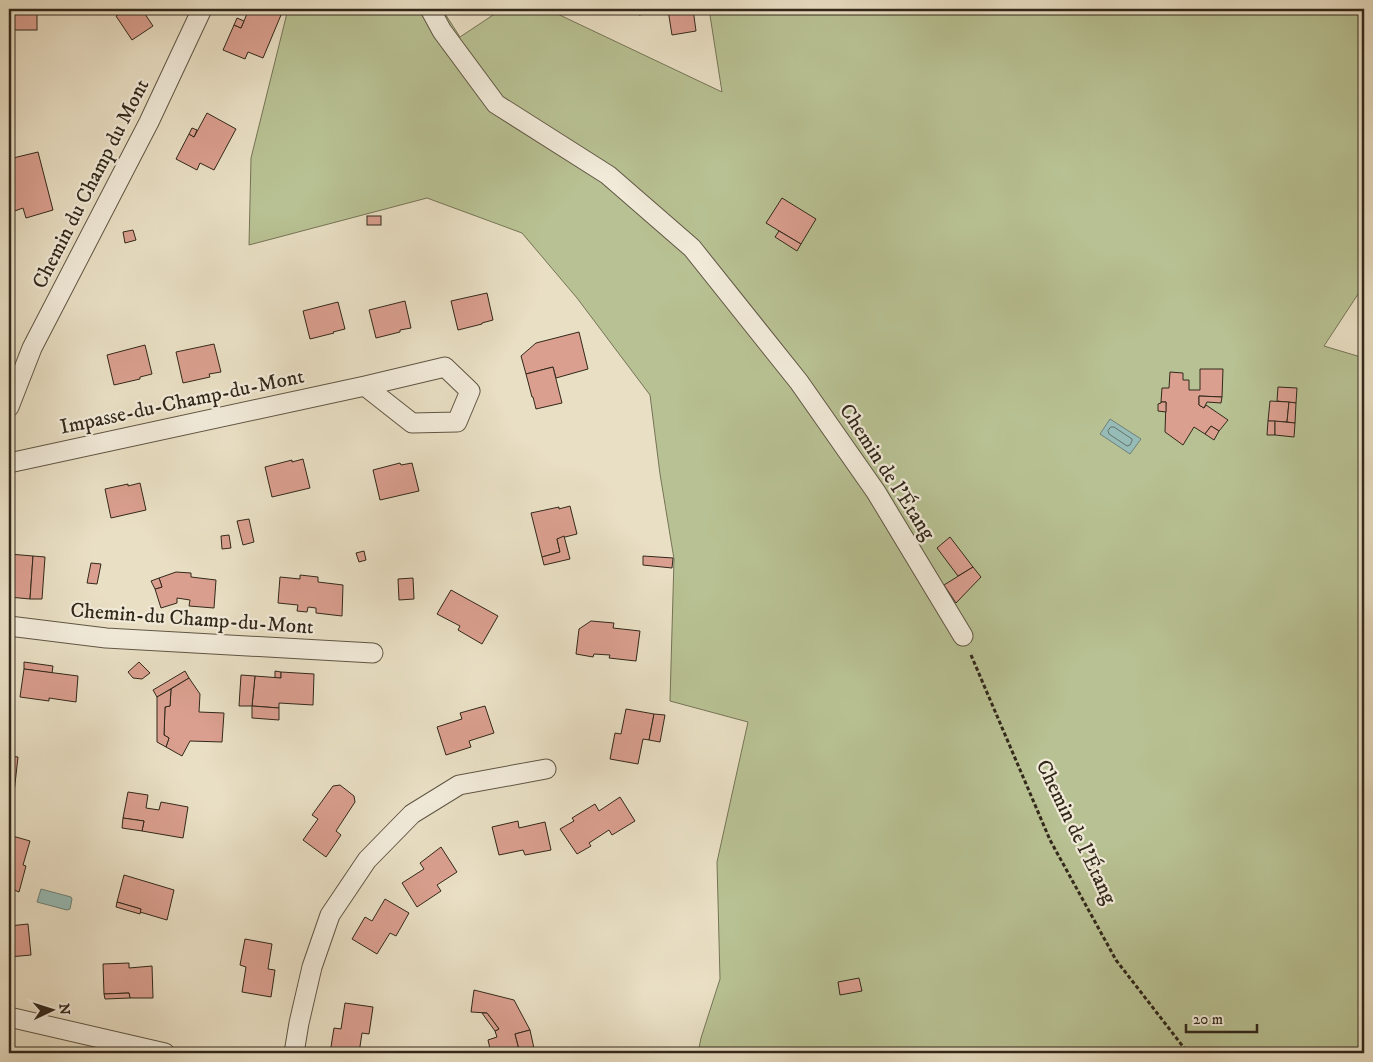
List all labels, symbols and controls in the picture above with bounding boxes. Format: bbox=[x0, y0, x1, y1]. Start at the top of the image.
street label: Chemin du Champ du Mont bbox=[27, 75, 155, 293]
street label: Impasse-du-Champ-du-Mont bbox=[58, 363, 307, 441]
street label: Chemin de l'Étang bbox=[833, 398, 942, 546]
street label: Chemin-du Champ-du-Mont bbox=[69, 598, 315, 640]
street label: Chemin de l'Étang bbox=[1030, 755, 1123, 909]
north arrow bbox=[28, 984, 78, 1034]
scale bar bbox=[1186, 1002, 1257, 1034]
text: N bbox=[55, 1003, 73, 1016]
text: 20 m bbox=[1193, 1010, 1223, 1029]

